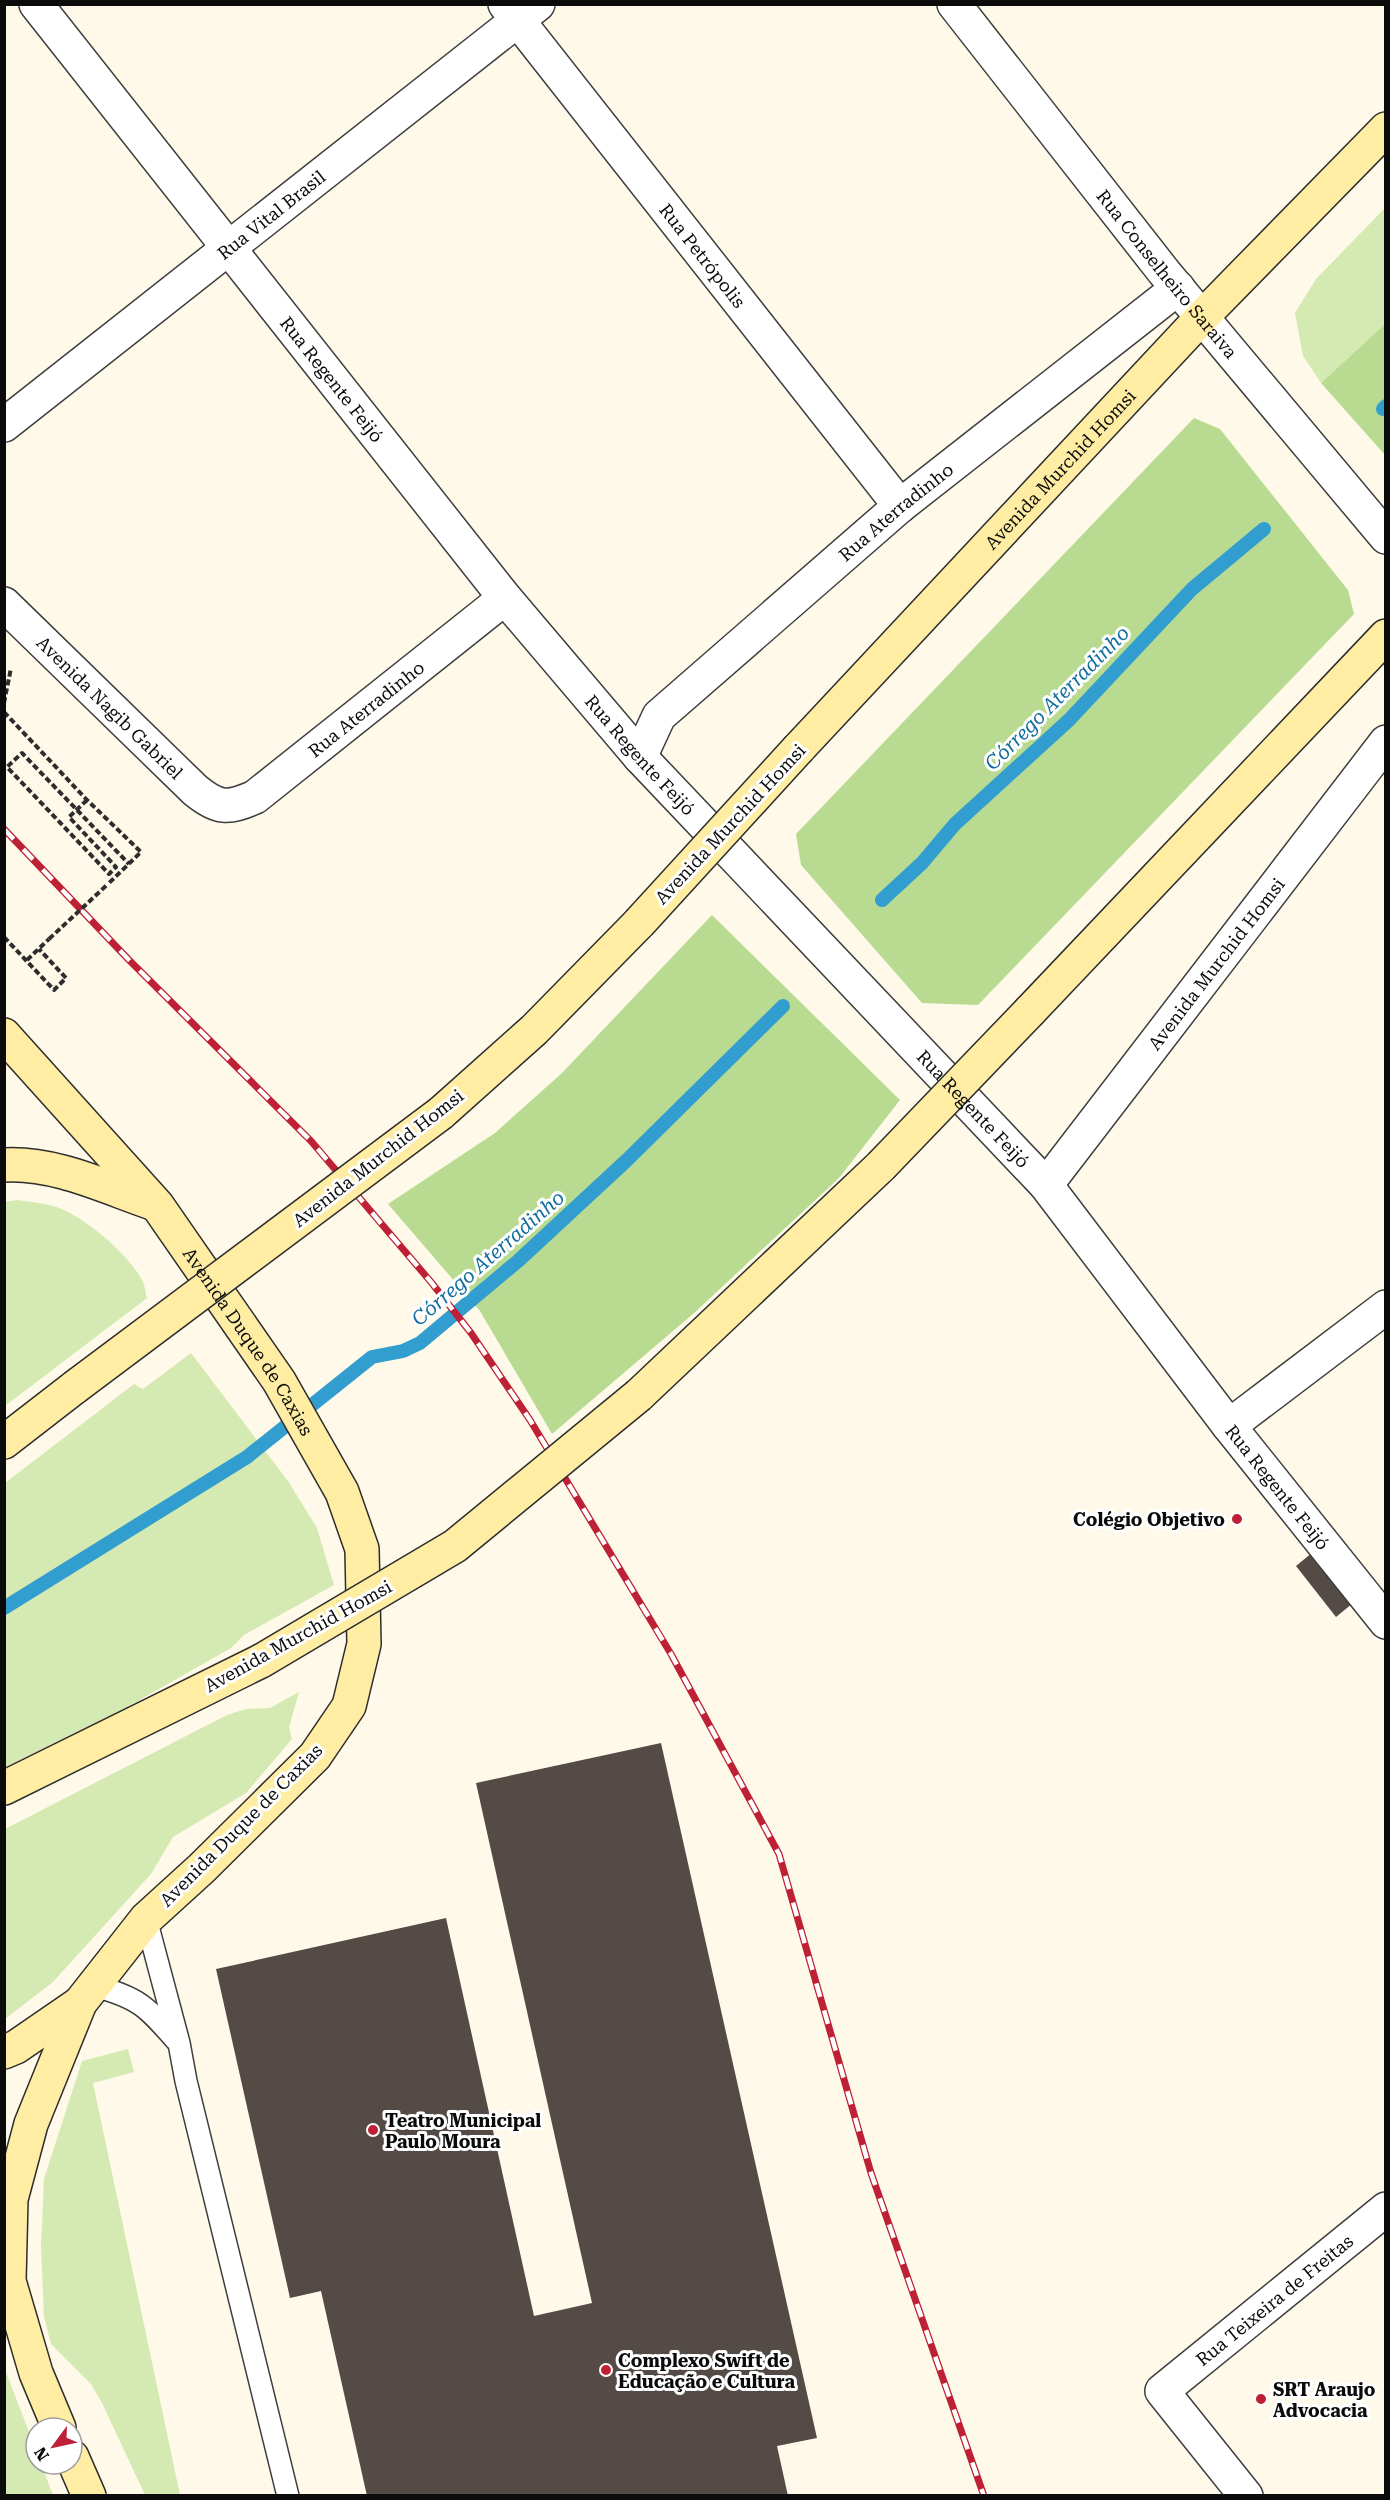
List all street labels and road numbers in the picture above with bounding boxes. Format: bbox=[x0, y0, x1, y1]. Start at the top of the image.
street label: Rua Vital Brasil bbox=[213, 165, 329, 263]
street label: Rua Conselheiro Saraiva bbox=[1093, 185, 1242, 362]
street label: Rua Petrópolis bbox=[655, 199, 750, 312]
street label: Rua Regente Feijó bbox=[276, 312, 388, 446]
street label: Avenida Murchid Homsi bbox=[980, 385, 1140, 553]
street label: Rua Aterradinho bbox=[834, 458, 957, 565]
street label: Avenida Nagib Gabriel bbox=[33, 632, 188, 783]
street label: Rua Aterradinho bbox=[304, 656, 428, 761]
street label: Rua Regente Feijó bbox=[581, 690, 700, 819]
street label: Avenida Murchid Homsi bbox=[650, 740, 810, 908]
street label: Avenida Murchid Homsi bbox=[1143, 873, 1289, 1054]
street label: Rua Regente Feijó bbox=[913, 1045, 1034, 1172]
street label: Avenida Murchid Homsi bbox=[288, 1085, 468, 1231]
street label: Avenida Duque de Caxias bbox=[179, 1243, 318, 1439]
street label: Rua Regente Feijó bbox=[1221, 1420, 1334, 1554]
street label: Avenida Murchid Homsi bbox=[201, 1576, 395, 1696]
street label: Avenida Duque de Caxias bbox=[156, 1740, 326, 1910]
street label: Rua Teixeira de Freitas bbox=[1191, 2230, 1357, 2370]

